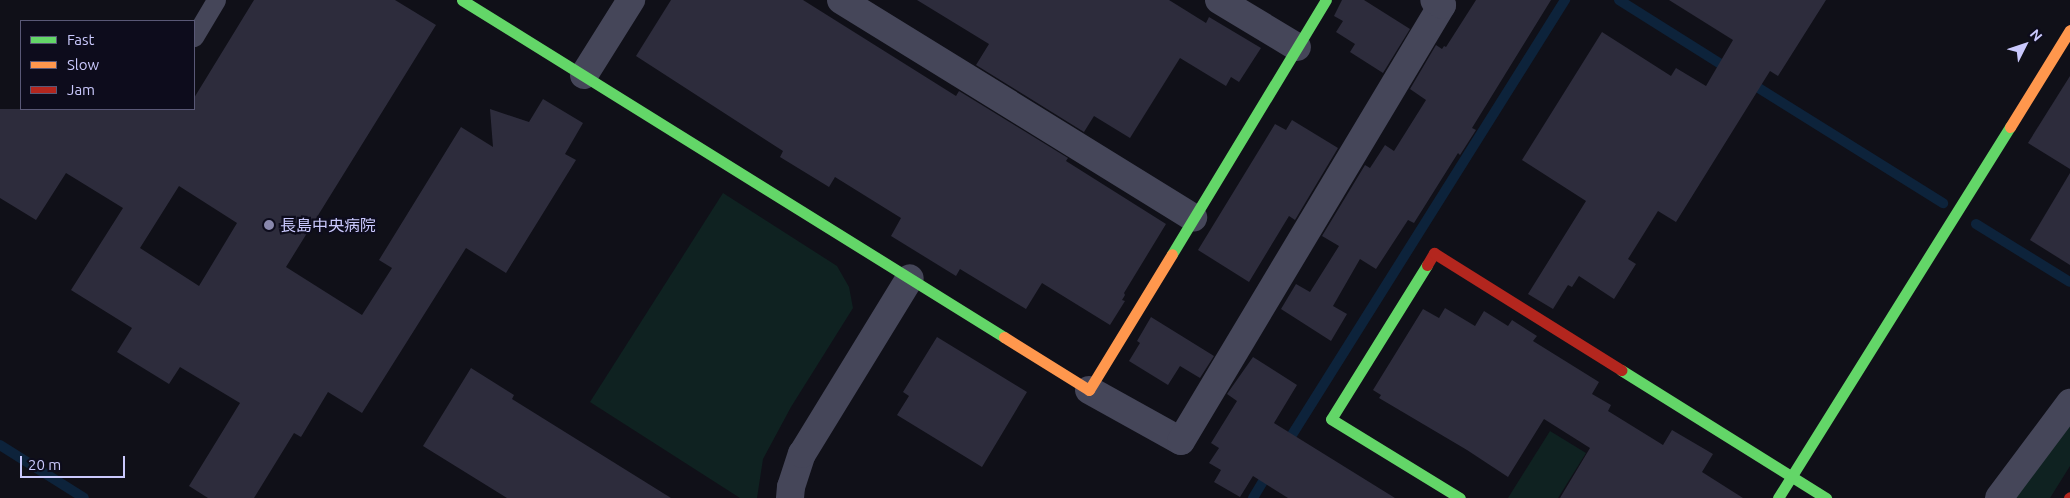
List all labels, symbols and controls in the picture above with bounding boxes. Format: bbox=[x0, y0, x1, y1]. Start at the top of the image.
legend bbox=[20, 20, 195, 110]
north arrow bbox=[2000, 20, 2050, 70]
text: N bbox=[2027, 26, 2046, 44]
text: Fast bbox=[67, 31, 94, 48]
text: Slow bbox=[67, 56, 99, 73]
text: Jam bbox=[67, 81, 95, 98]
place label: 長島中央病院 bbox=[280, 215, 376, 235]
marker: 長島中央病院 bbox=[262, 218, 276, 232]
scale bar bbox=[22, 446, 128, 478]
text: 20 m bbox=[28, 456, 61, 473]

